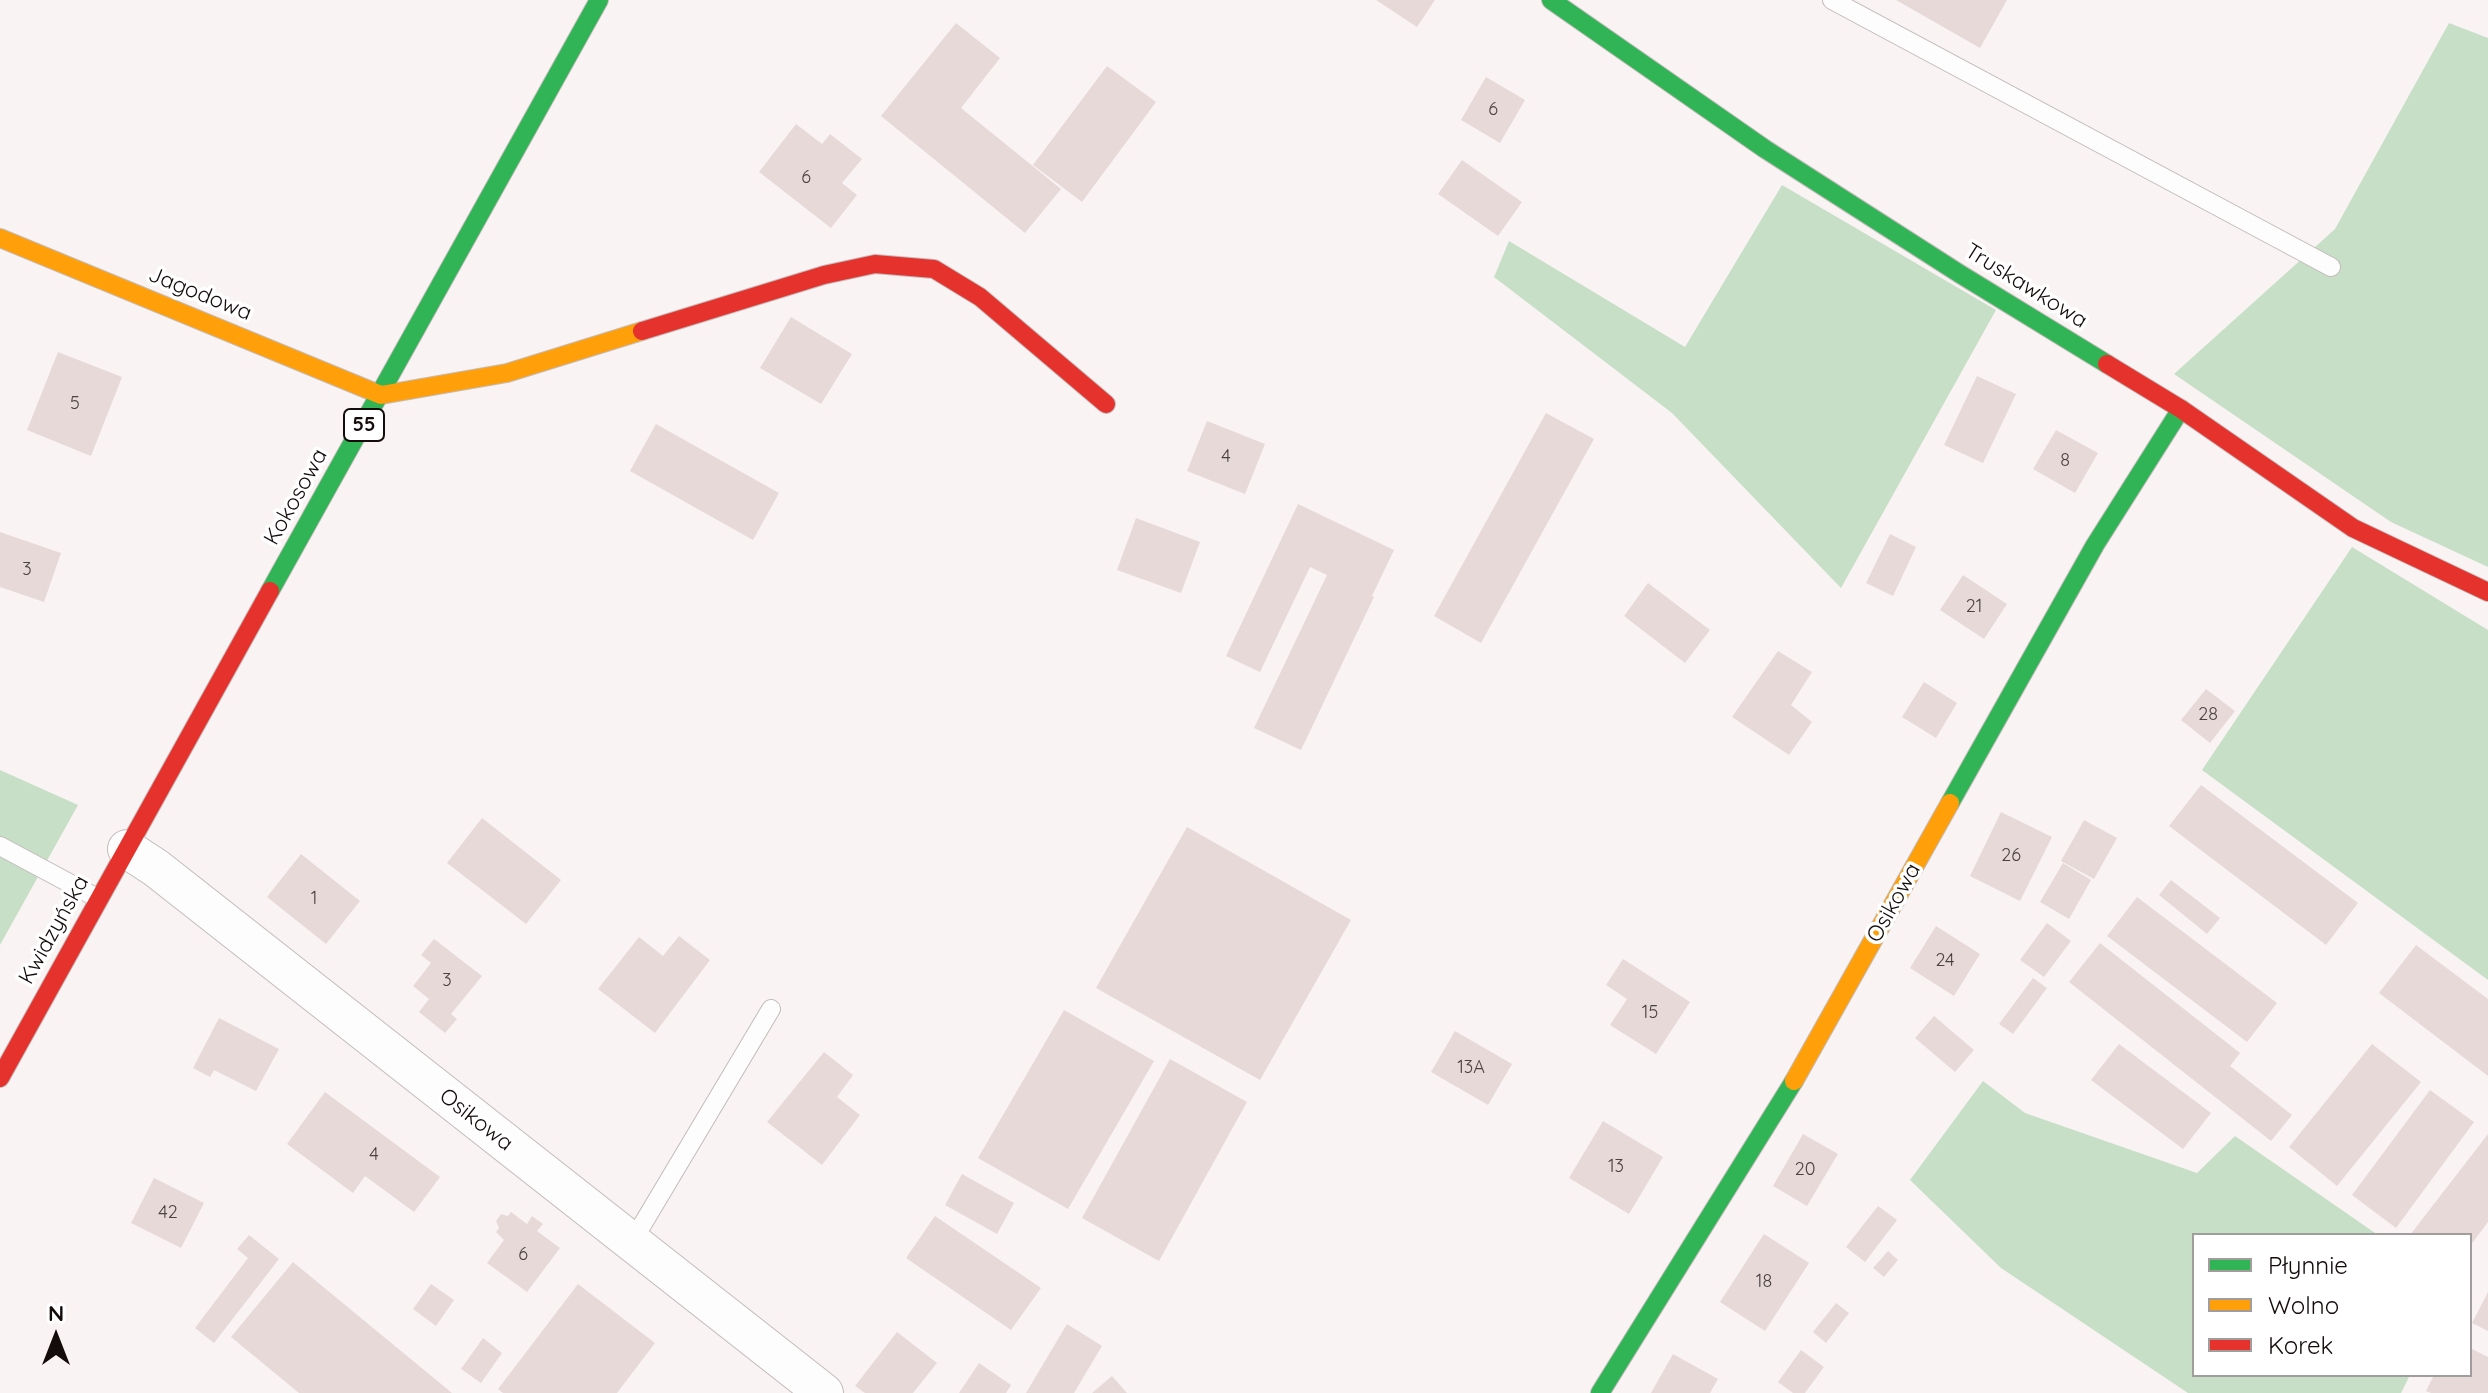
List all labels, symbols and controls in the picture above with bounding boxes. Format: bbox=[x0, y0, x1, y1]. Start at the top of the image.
house number: 6 bbox=[1488, 99, 1498, 121]
house number: 6 bbox=[801, 167, 811, 189]
street label: Truskawkowa bbox=[1960, 238, 2092, 334]
street label: Jagodowa bbox=[144, 261, 256, 327]
house number: 5 bbox=[70, 393, 80, 415]
road number: 55 bbox=[344, 409, 384, 441]
street label: Kokosowa bbox=[259, 444, 333, 550]
house number: 4 bbox=[1221, 446, 1231, 468]
house number: 8 bbox=[2060, 450, 2070, 472]
house number: 3 bbox=[22, 559, 32, 581]
house number: 21 bbox=[1966, 596, 1982, 618]
house number: 28 bbox=[2198, 704, 2218, 726]
house number: 26 bbox=[2001, 845, 2021, 867]
street label: Osikowa bbox=[1862, 859, 1926, 947]
street label: Kwidzyńska bbox=[13, 871, 95, 989]
house number: 1 bbox=[311, 888, 317, 910]
house number: 24 bbox=[1935, 950, 1955, 972]
house number: 3 bbox=[442, 970, 452, 992]
house number: 15 bbox=[1642, 1002, 1658, 1024]
house number: 13A bbox=[1457, 1057, 1485, 1079]
street label: Osikowa bbox=[434, 1083, 518, 1157]
house number: 4 bbox=[369, 1144, 379, 1166]
house number: 13 bbox=[1608, 1156, 1624, 1178]
house number: 20 bbox=[1795, 1159, 1815, 1181]
house number: 42 bbox=[158, 1202, 178, 1224]
legend bbox=[2192, 1233, 2472, 1377]
house number: 6 bbox=[518, 1244, 528, 1266]
text: Płynnie bbox=[2268, 1250, 2348, 1280]
house number: 18 bbox=[1756, 1271, 1772, 1293]
text: Wolno bbox=[2268, 1290, 2339, 1320]
north arrow bbox=[16, 1297, 96, 1377]
text: N bbox=[48, 1299, 64, 1327]
text: Korek bbox=[2268, 1330, 2333, 1360]

